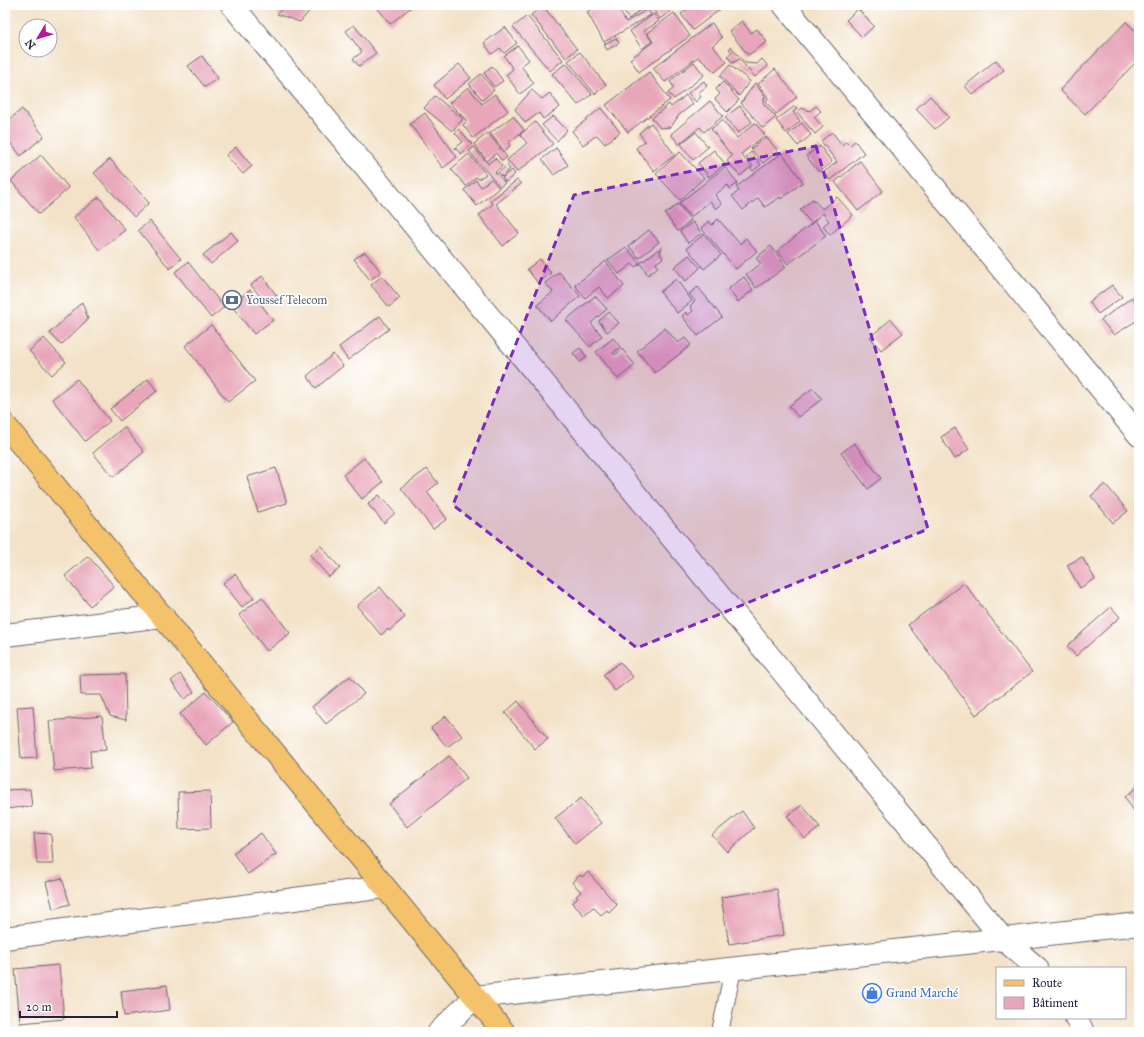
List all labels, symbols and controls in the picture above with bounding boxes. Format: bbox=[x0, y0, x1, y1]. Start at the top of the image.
north arrow bbox=[18, 18, 58, 58]
text: N bbox=[22, 36, 39, 52]
bank icon: Youssef Telecom bbox=[221, 289, 243, 311]
place label: Youssef Telecom bbox=[246, 293, 327, 307]
legend bbox=[996, 967, 1126, 1019]
text: Route bbox=[1032, 976, 1062, 990]
shop icon: Grand Marché bbox=[861, 982, 883, 1004]
place label: Grand Marché bbox=[886, 986, 958, 1000]
scale bar bbox=[20, 993, 117, 1019]
text: Bâtiment bbox=[1032, 996, 1079, 1010]
text: 20 m bbox=[26, 1000, 52, 1014]

